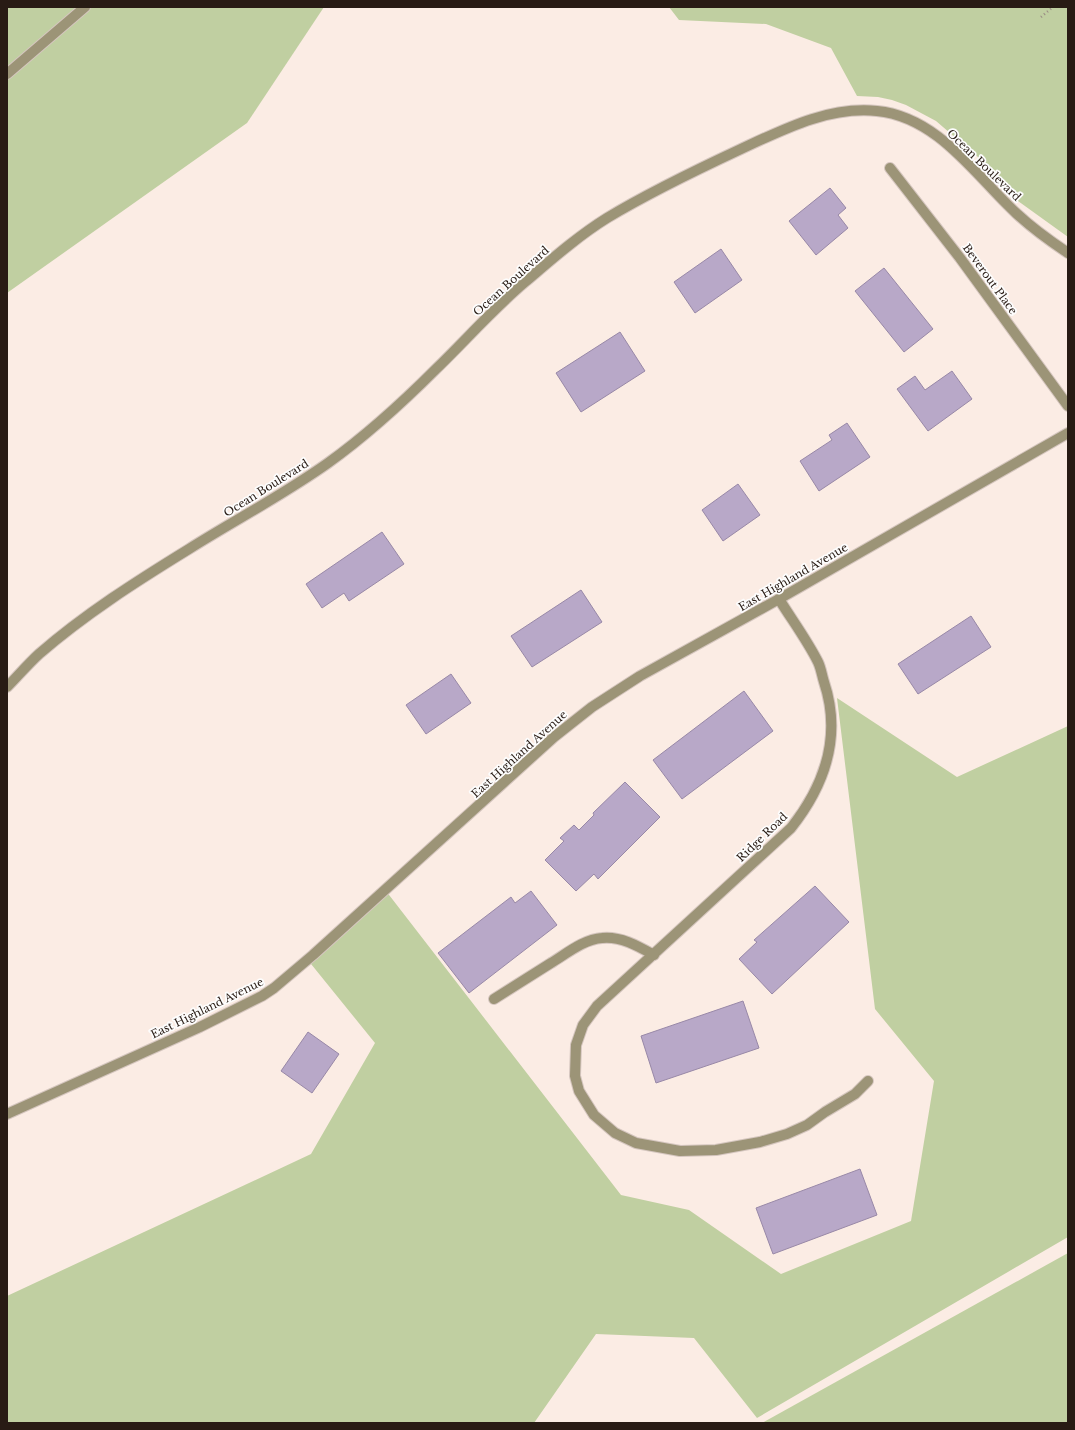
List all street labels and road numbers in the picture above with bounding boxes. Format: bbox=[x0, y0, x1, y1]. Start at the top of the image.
street label: Ocean Boulevard bbox=[944, 126, 1024, 204]
street label: Beverout Place bbox=[960, 241, 1020, 317]
street label: Ocean Boulevard bbox=[470, 243, 552, 319]
street label: Ocean Boulevard bbox=[221, 456, 312, 520]
street label: East Highland Avenue bbox=[736, 540, 850, 614]
street label: East Highland Avenue bbox=[468, 707, 570, 801]
street label: Ridge Road bbox=[734, 809, 791, 865]
street label: East Highland Avenue bbox=[148, 975, 266, 1041]

